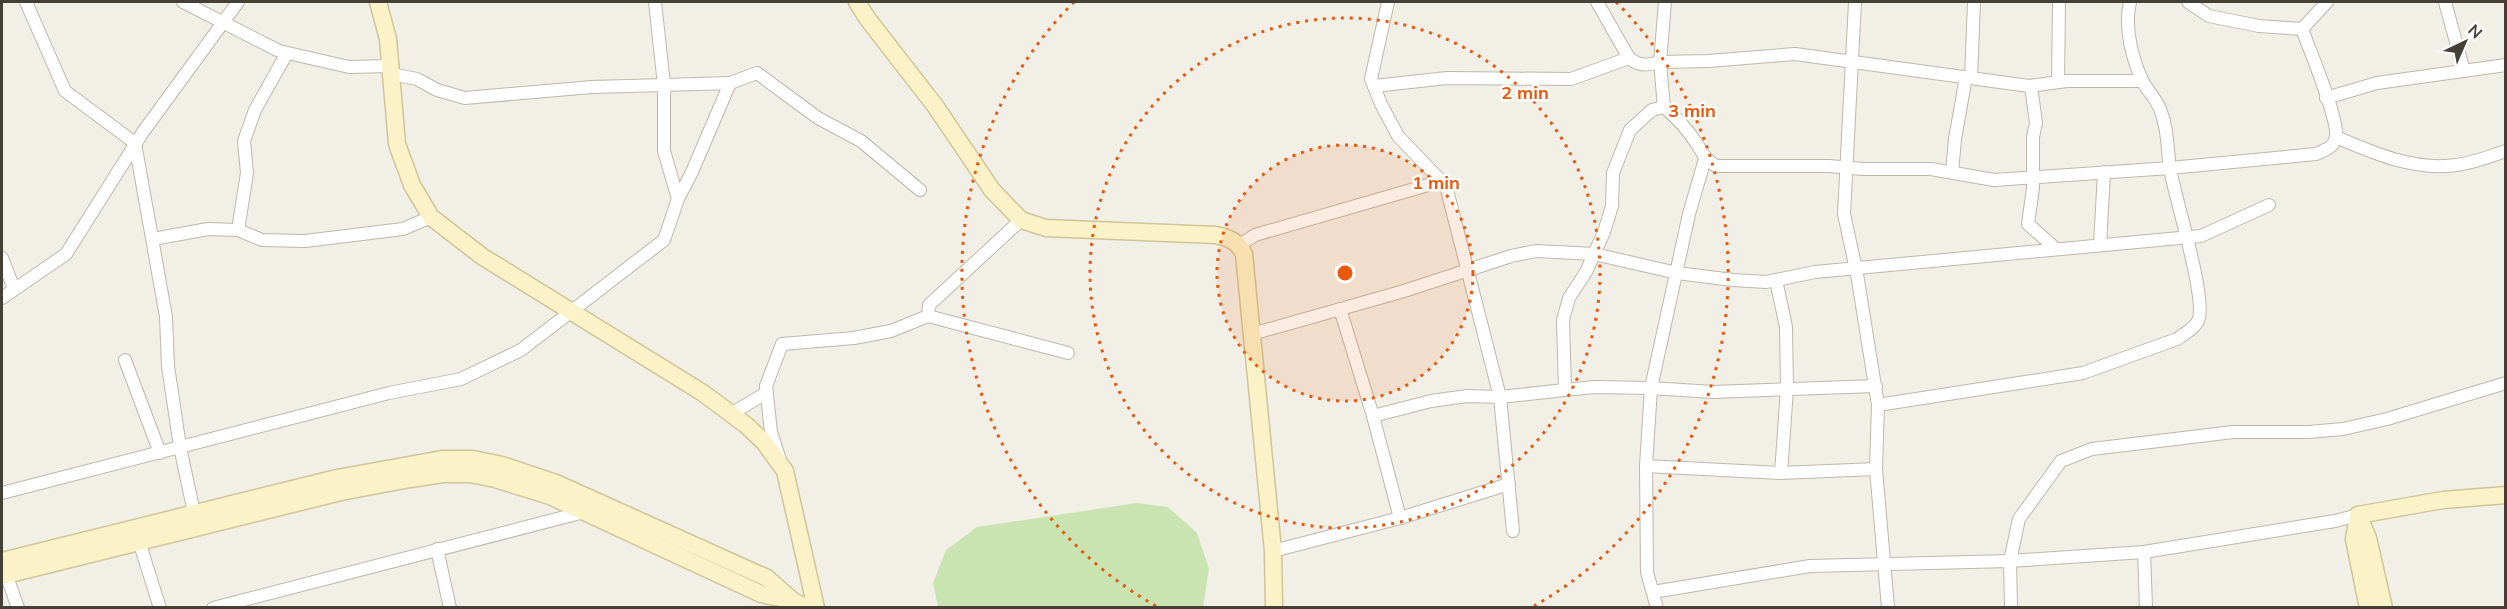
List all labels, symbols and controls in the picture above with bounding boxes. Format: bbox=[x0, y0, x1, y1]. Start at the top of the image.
north arrow bbox=[2435, 12, 2495, 72]
text: N bbox=[2464, 20, 2487, 43]
text: 2 min bbox=[1501, 81, 1549, 104]
text: 3 min bbox=[1668, 99, 1716, 122]
text: 1 min bbox=[1412, 171, 1460, 194]
centre of rings bbox=[1335, 263, 1355, 283]

